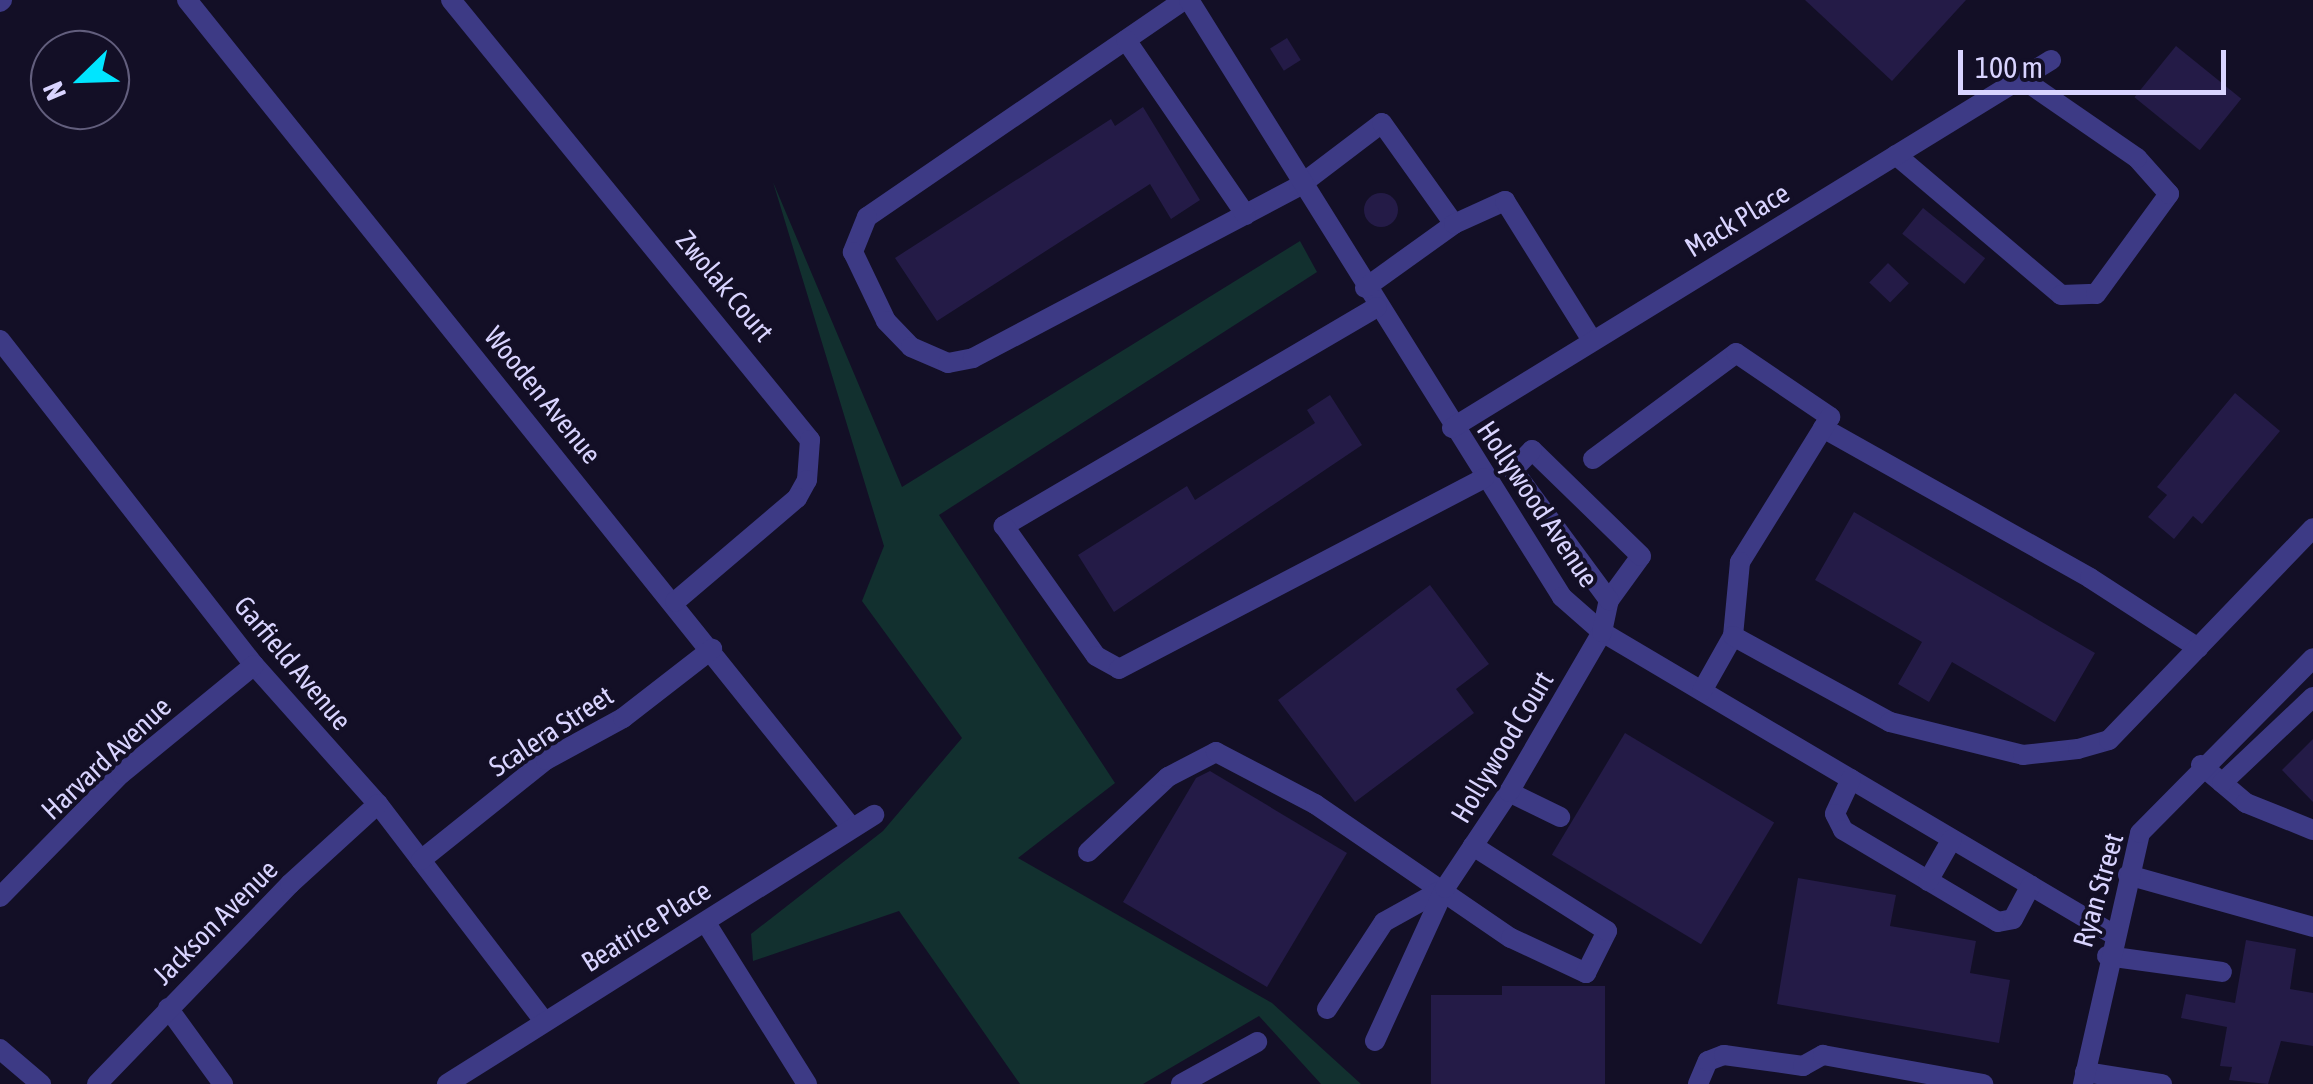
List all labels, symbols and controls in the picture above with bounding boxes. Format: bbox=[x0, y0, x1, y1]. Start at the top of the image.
north arrow bbox=[30, 30, 130, 130]
scale bar bbox=[1963, 30, 2230, 92]
text: 100 m bbox=[1975, 50, 2043, 84]
text: N bbox=[36, 77, 72, 105]
street label: Mack Place bbox=[1679, 176, 1795, 264]
street label: Zwolak Court bbox=[669, 224, 781, 348]
street label: Wooden Avenue bbox=[477, 320, 609, 470]
street label: Hollywood Avenue bbox=[1470, 415, 1606, 593]
street label: Garfield Avenue bbox=[227, 589, 359, 737]
street label: Hollywood Court bbox=[1444, 665, 1560, 829]
street label: Scalera Street bbox=[483, 679, 619, 783]
street label: Harvard Avenue bbox=[34, 690, 178, 826]
street label: Ryan Street bbox=[2066, 829, 2130, 951]
street label: Jackson Avenue bbox=[146, 853, 284, 991]
street label: Beatrice Place bbox=[575, 873, 717, 979]

